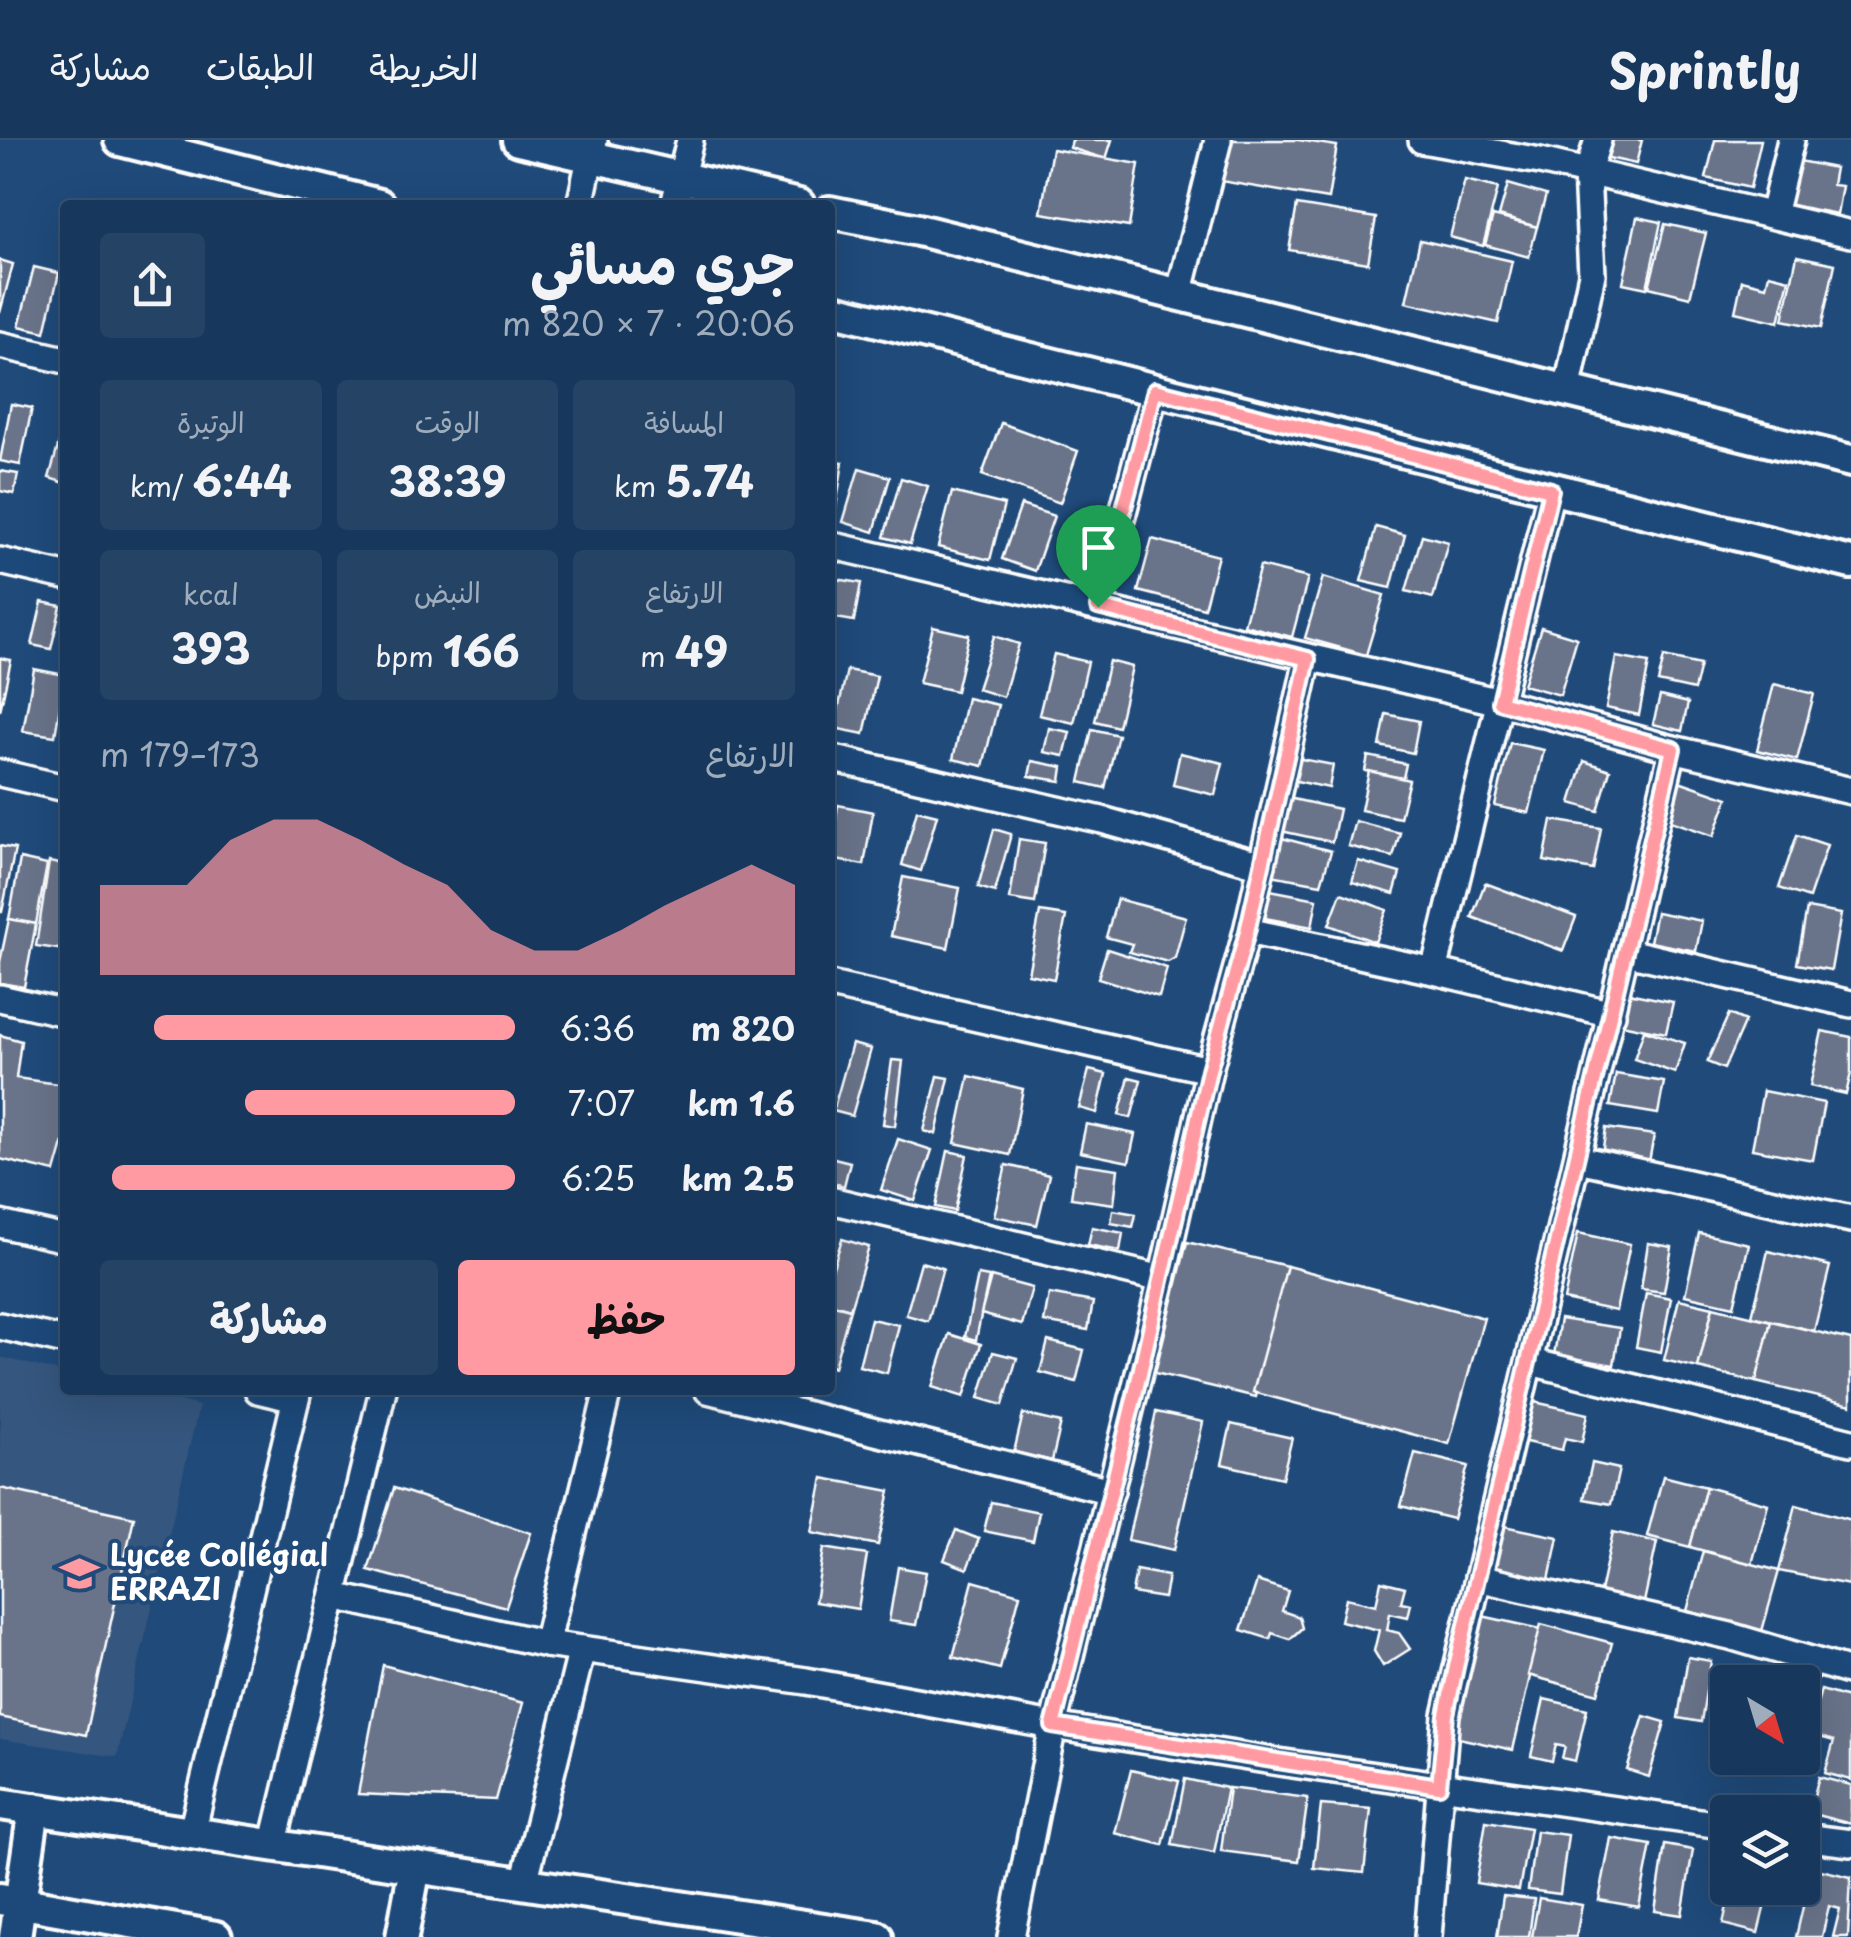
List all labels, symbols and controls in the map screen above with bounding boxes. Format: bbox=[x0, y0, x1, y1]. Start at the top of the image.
text: Sprintly bbox=[1608, 33, 1801, 105]
text: مشاركة bbox=[50, 39, 151, 92]
text: الطبقات bbox=[206, 39, 314, 92]
text: الخريطة bbox=[369, 39, 479, 92]
text: جري مسائي bbox=[530, 220, 795, 303]
button: share bbox=[100, 233, 205, 338]
text: 20:06 · 7 × 820 m bbox=[502, 299, 795, 347]
text: الوتيرة bbox=[177, 400, 245, 443]
text: الوقت bbox=[415, 400, 480, 443]
text: المسافة bbox=[644, 400, 724, 443]
text: 6:44 bbox=[193, 448, 292, 511]
text: 38:39 bbox=[388, 448, 507, 511]
text: 5.74 bbox=[665, 448, 754, 511]
text: /km bbox=[130, 464, 193, 507]
text: km bbox=[614, 464, 665, 507]
pin bbox=[1056, 505, 1141, 608]
icon: arrive bbox=[1071, 520, 1126, 575]
text: النبض bbox=[414, 570, 481, 613]
text: الارتفاع bbox=[645, 570, 723, 613]
text: kcal bbox=[183, 572, 239, 615]
text: 393 bbox=[171, 615, 251, 678]
text: 166 bbox=[443, 618, 520, 681]
text: 49 bbox=[675, 618, 728, 681]
text: bpm bbox=[375, 634, 443, 677]
text: m bbox=[640, 634, 675, 677]
text: 173–179 m bbox=[100, 730, 260, 778]
text: الارتفاع bbox=[705, 730, 795, 778]
text: 6:36 bbox=[560, 1004, 635, 1052]
text: 820 m bbox=[691, 1004, 795, 1052]
text: 7:07 bbox=[567, 1079, 635, 1127]
text: 1.6 km bbox=[688, 1079, 795, 1127]
text: 6:25 bbox=[561, 1154, 635, 1202]
text: 2.5 km bbox=[682, 1154, 795, 1202]
button: مشاركة bbox=[100, 1260, 438, 1375]
button: حفظ bbox=[458, 1260, 795, 1375]
place label: Lycée Collégial ERRAZI bbox=[110, 1531, 328, 1610]
school or university icon: Lycée Collégial ERRAZI bbox=[59, 1552, 101, 1594]
north arrow bbox=[1710, 1665, 1820, 1775]
map controls bbox=[1710, 1665, 1820, 1905]
button: layers bbox=[1710, 1795, 1820, 1905]

